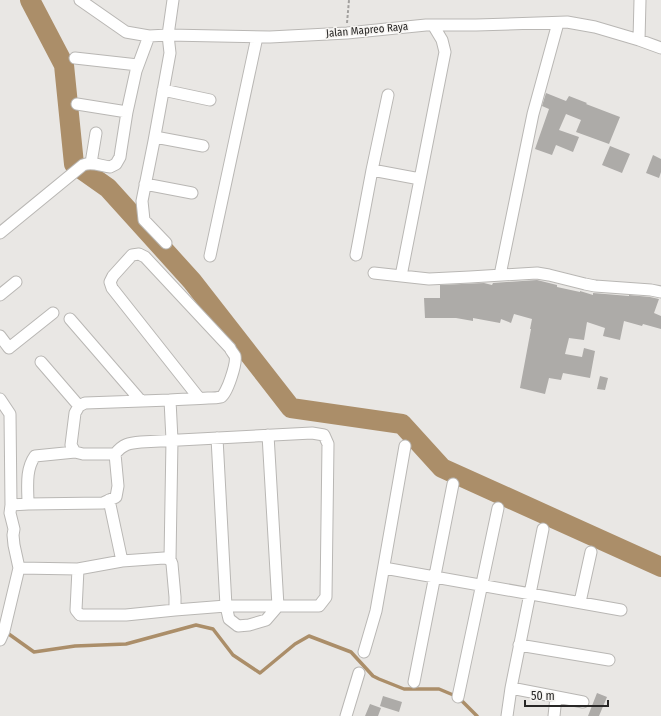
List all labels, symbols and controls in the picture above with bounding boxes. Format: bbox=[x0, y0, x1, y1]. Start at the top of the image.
street label: Jalan Mapreo Raya bbox=[325, 20, 409, 40]
scale bar bbox=[525, 682, 608, 708]
text: 50 m bbox=[531, 689, 555, 703]

